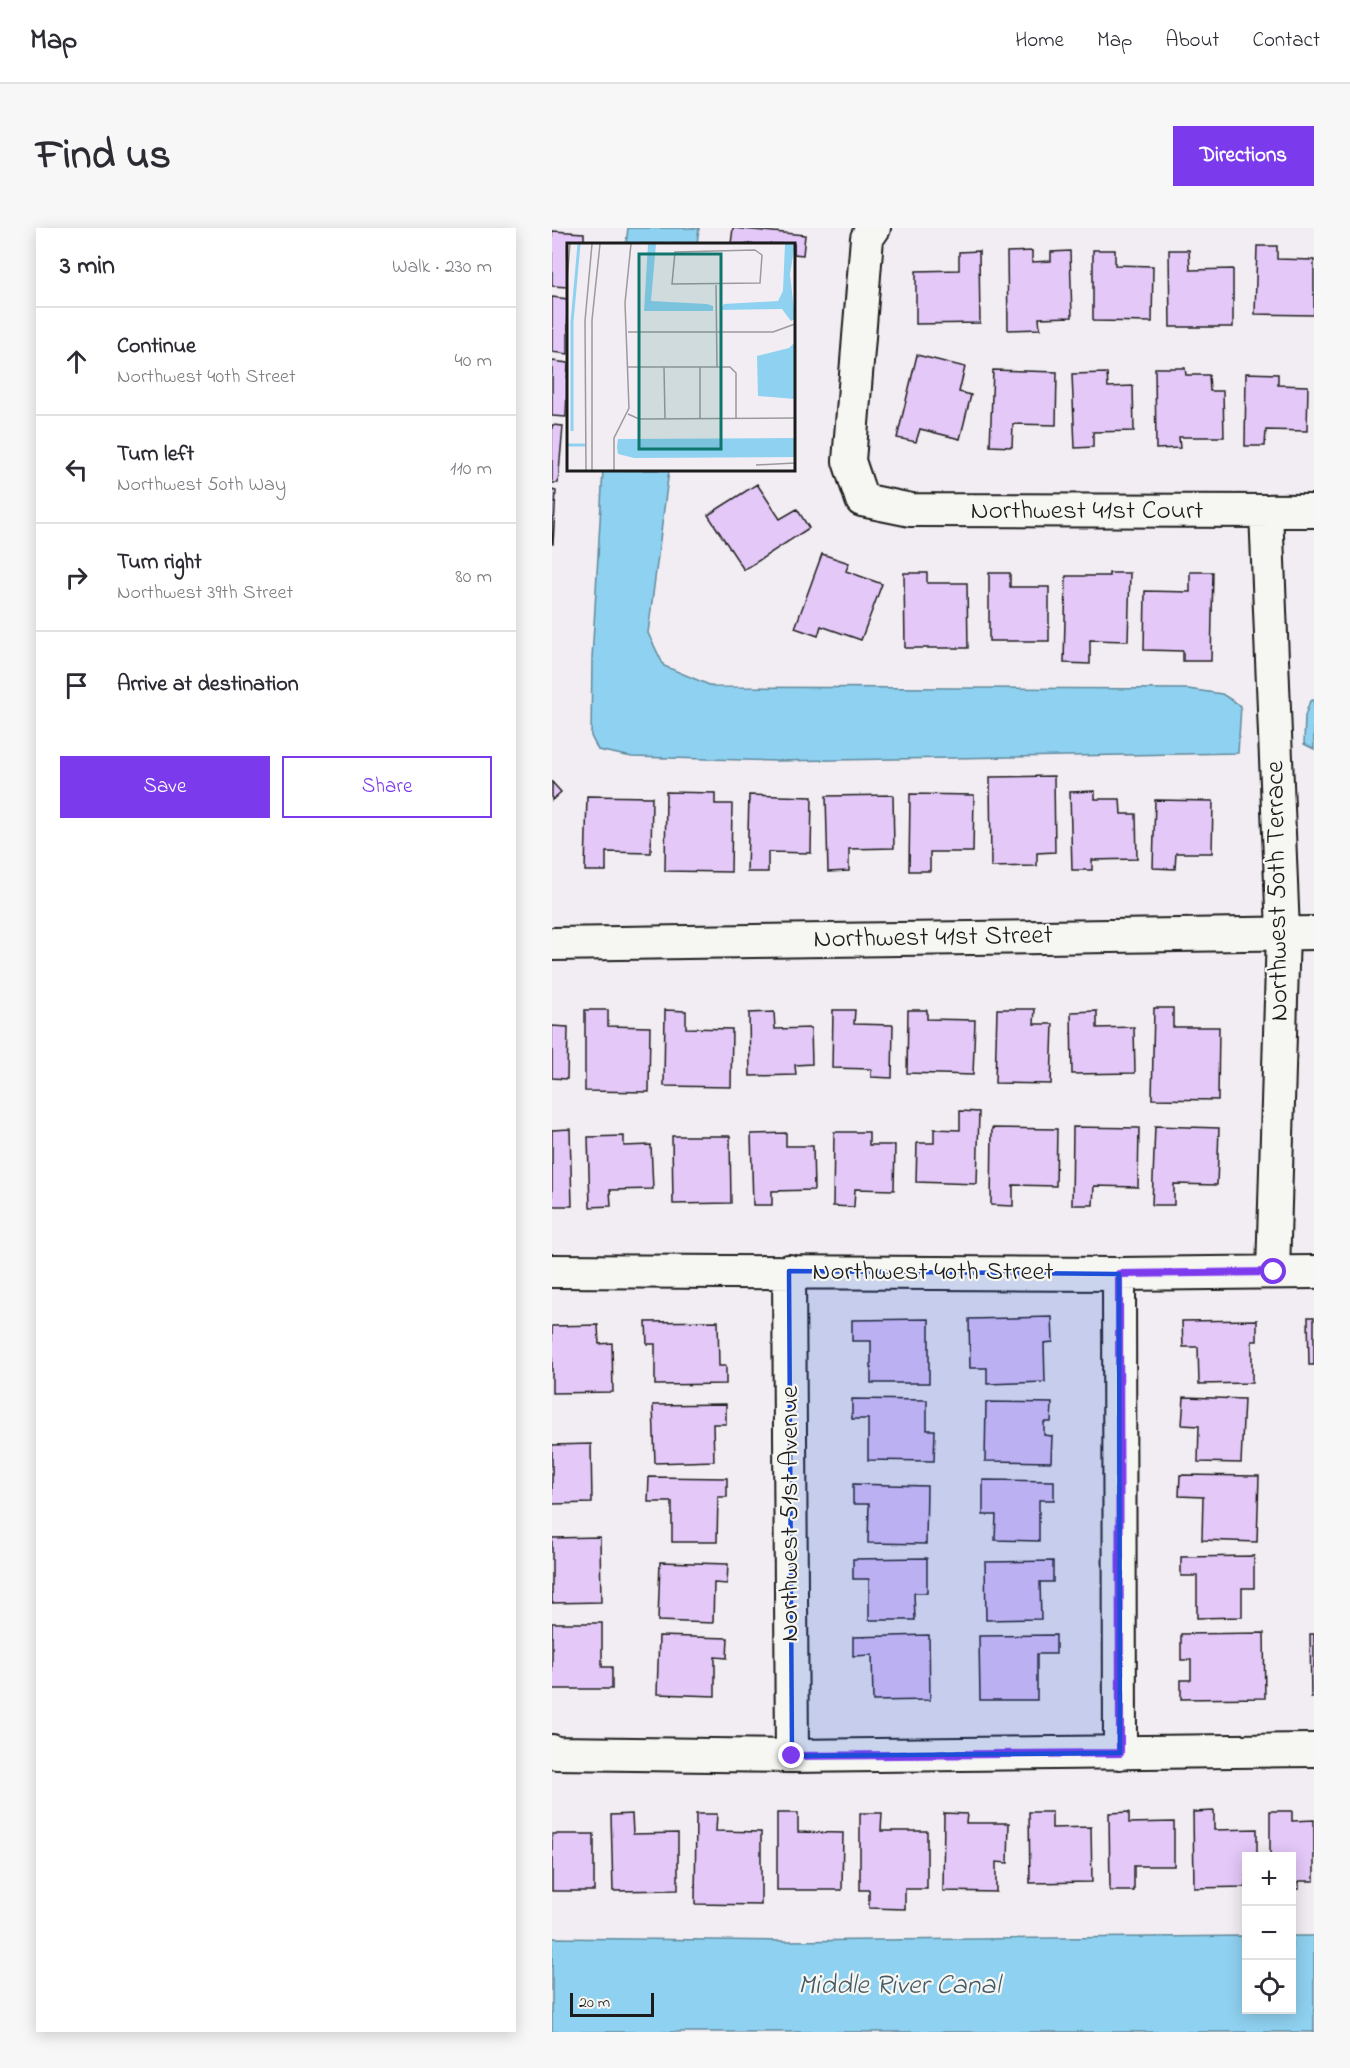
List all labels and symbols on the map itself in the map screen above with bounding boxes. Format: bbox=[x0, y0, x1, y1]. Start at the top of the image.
inset map bbox=[567, 243, 795, 471]
street label: Northwest 41st Court bbox=[971, 492, 1203, 531]
street label: Northwest 50th Terrace bbox=[1256, 759, 1300, 1022]
street label: Northwest 41st Street bbox=[813, 916, 1053, 960]
street label: Northwest 40th Street bbox=[812, 1253, 1054, 1292]
route start bbox=[1260, 1258, 1286, 1284]
street label: Northwest 51st Avenue bbox=[771, 1385, 810, 1642]
route end bbox=[778, 1742, 804, 1768]
water label: Middle River Canal bbox=[798, 1966, 1003, 2007]
scale bar bbox=[570, 1990, 654, 2018]

